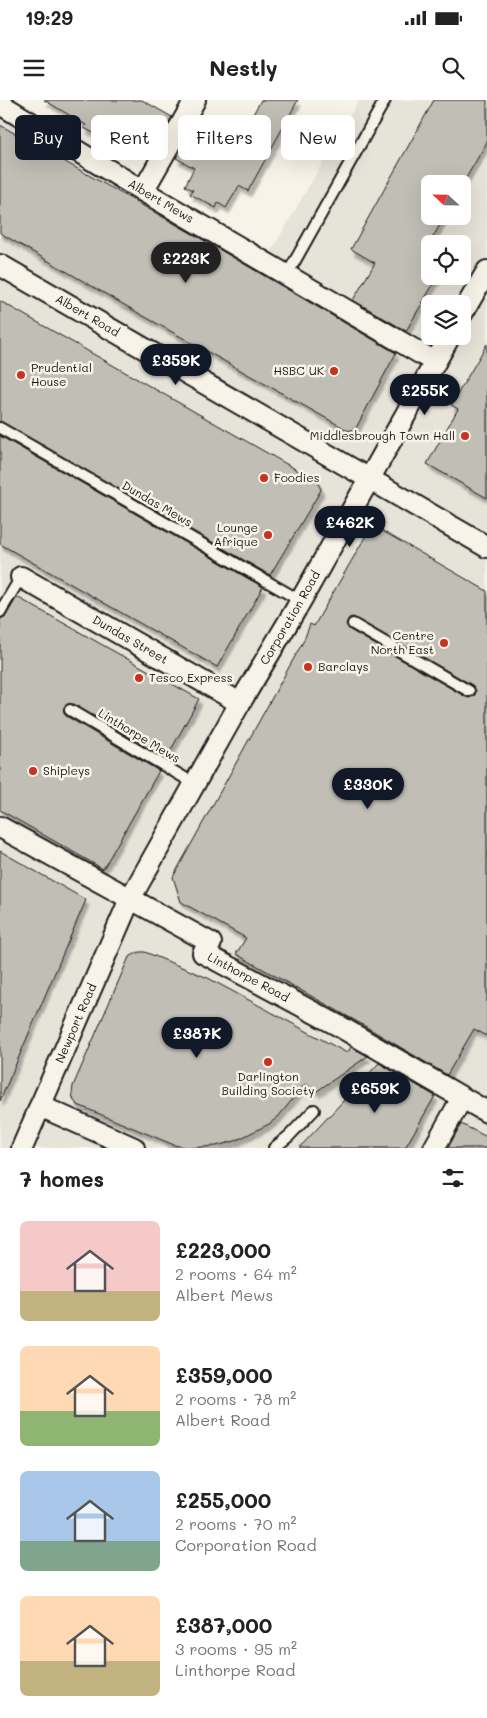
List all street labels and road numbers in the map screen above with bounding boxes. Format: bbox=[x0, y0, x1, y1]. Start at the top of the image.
street label: Albert Mews bbox=[125, 175, 197, 226]
street label: Albert Road bbox=[53, 290, 123, 340]
street label: Dundas Mews bbox=[120, 477, 196, 530]
street label: Corporation Road bbox=[256, 567, 323, 667]
street label: Dundas Street bbox=[90, 611, 171, 667]
street label: Linthorpe Mews bbox=[96, 704, 183, 766]
street label: Linthorpe Road bbox=[205, 948, 293, 1005]
street label: Newport Road bbox=[51, 980, 100, 1065]

